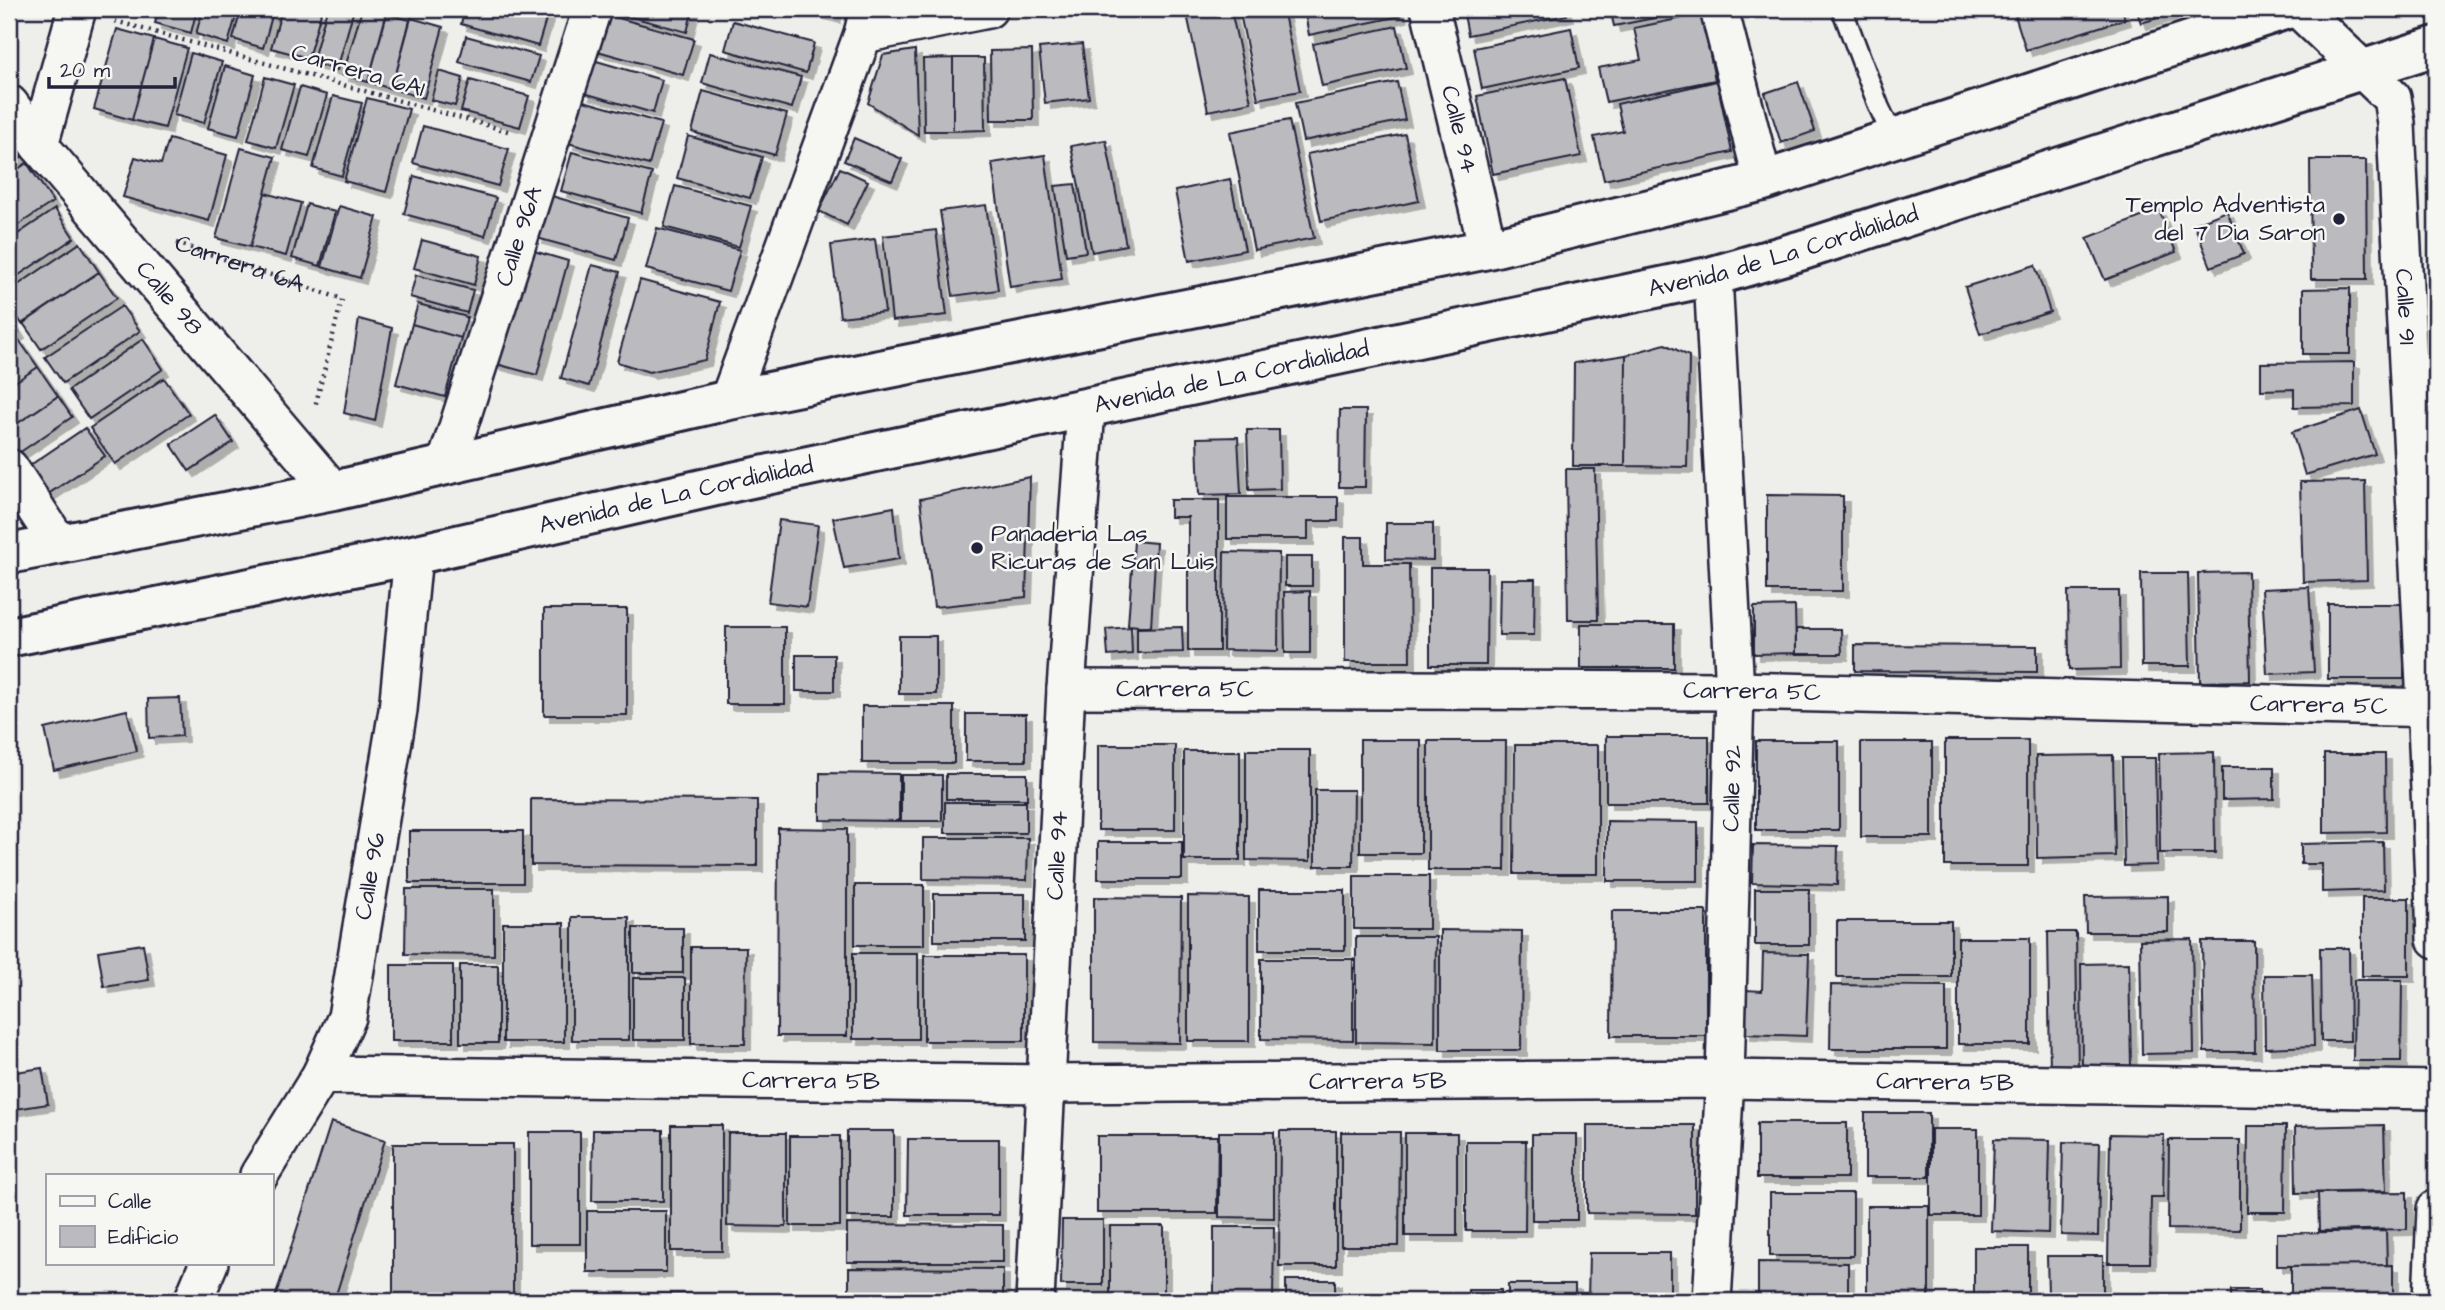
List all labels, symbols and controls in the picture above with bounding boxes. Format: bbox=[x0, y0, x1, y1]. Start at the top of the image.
street label: Carrera 6A1 bbox=[287, 36, 429, 106]
scale bar bbox=[49, 46, 175, 90]
text: 20 m bbox=[60, 56, 111, 85]
street label: Calle 94 bbox=[1432, 82, 1486, 177]
street label: Calle 96A bbox=[487, 182, 551, 291]
place label: Templo Adventista del 7 Dia Saron bbox=[2126, 188, 2325, 250]
street label: Avenida de La Cordialidad bbox=[1645, 197, 1923, 306]
marker: Templo Adventista del 7 Dia Saron bbox=[2331, 211, 2347, 227]
street label: Carrera 6A bbox=[170, 227, 309, 302]
street label: Calle 98 bbox=[128, 254, 211, 343]
street label: Calle 91 bbox=[2386, 268, 2424, 346]
street label: Avenida de La Cordialidad bbox=[1091, 332, 1372, 423]
street label: Avenida de La Cordialidad bbox=[536, 448, 816, 543]
place label: Panaderia Las Ricuras de San Luis bbox=[991, 517, 1215, 579]
marker: Panaderia Las Ricuras de San Luis bbox=[969, 540, 985, 556]
street label: Carrera 5C bbox=[1116, 672, 1254, 707]
street label: Carrera 5C bbox=[1683, 674, 1821, 710]
street label: Carrera 5C bbox=[2250, 686, 2388, 724]
street label: Calle 92 bbox=[1714, 744, 1751, 832]
street label: Calle 94 bbox=[1038, 810, 1077, 901]
street label: Calle 96 bbox=[346, 830, 394, 922]
street label: Carrera 5B bbox=[742, 1063, 880, 1099]
street label: Carrera 5B bbox=[1309, 1064, 1447, 1099]
street label: Carrera 5B bbox=[1876, 1064, 2014, 1100]
legend bbox=[46, 1174, 273, 1264]
text: Calle bbox=[108, 1187, 152, 1216]
text: Edificio bbox=[108, 1223, 178, 1252]

